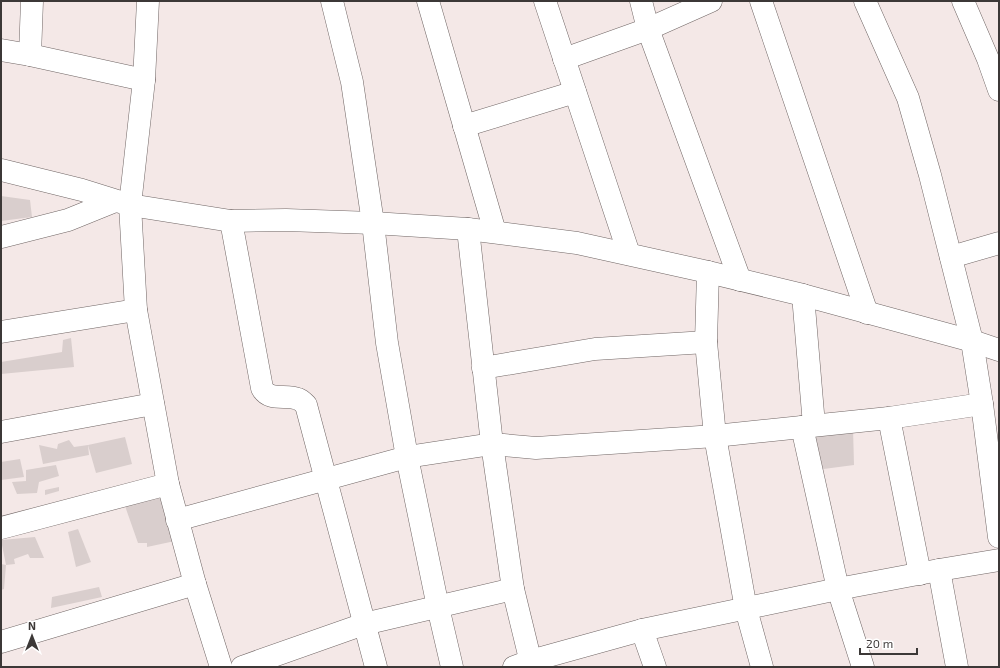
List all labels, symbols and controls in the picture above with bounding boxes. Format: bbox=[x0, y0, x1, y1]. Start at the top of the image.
north arrow bbox=[12, 616, 52, 656]
text: N bbox=[28, 619, 36, 632]
scale bar bbox=[860, 630, 917, 656]
text: 20 m bbox=[866, 636, 893, 650]

